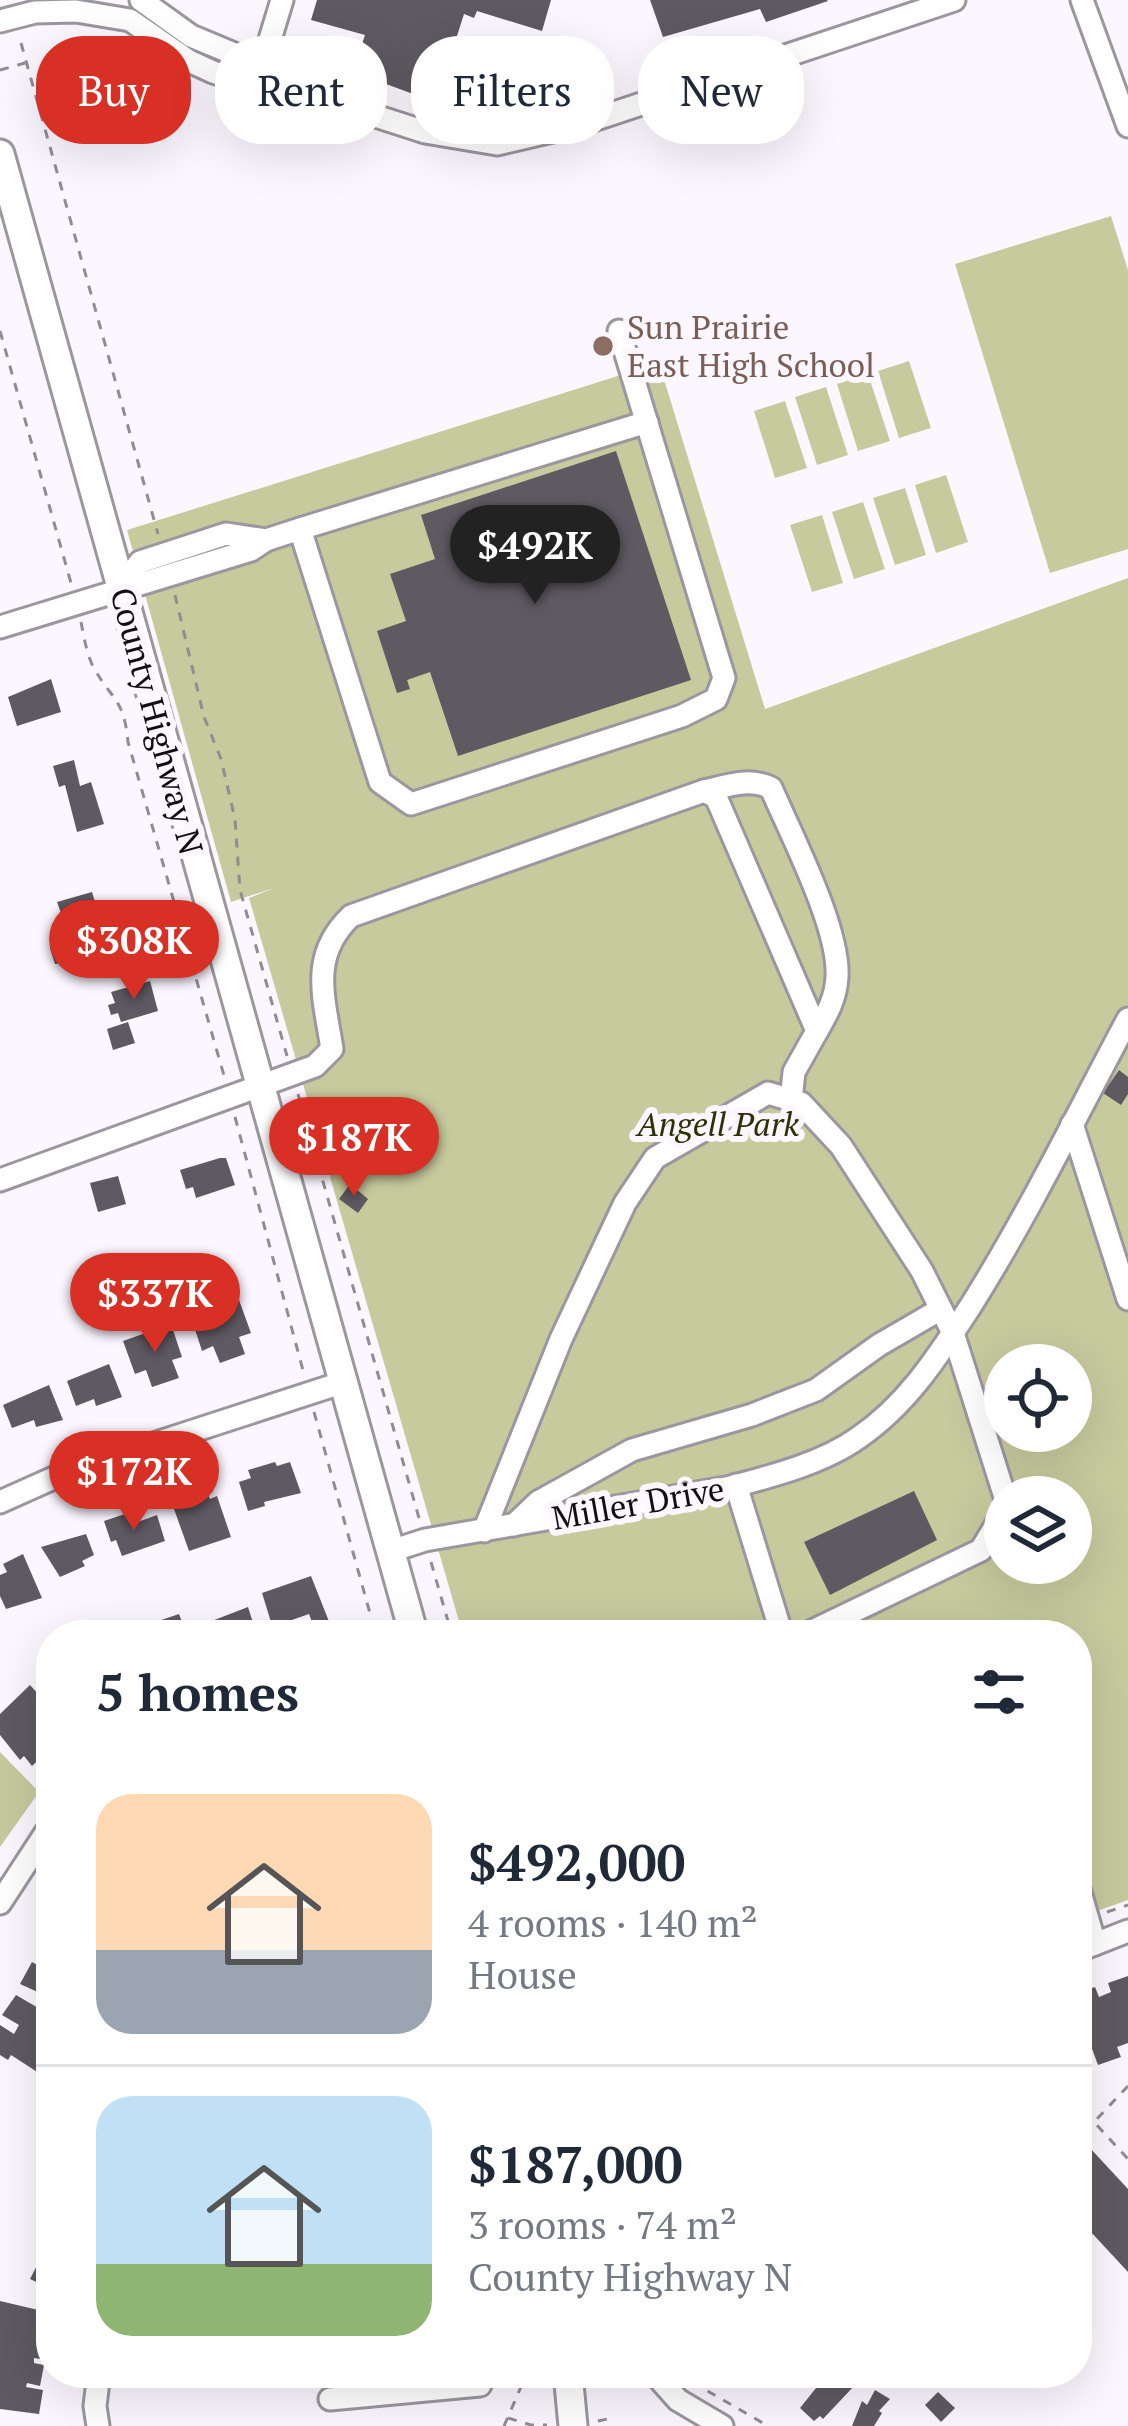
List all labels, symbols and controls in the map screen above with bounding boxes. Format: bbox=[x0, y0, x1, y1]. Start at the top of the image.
chip: Buy bbox=[36, 36, 191, 144]
chip: Rent bbox=[215, 36, 387, 144]
chip: Filters bbox=[411, 36, 614, 144]
chip: New bbox=[638, 36, 804, 144]
place label: Sun Prairie East High School bbox=[627, 305, 875, 386]
marker: Sun Prairie East High School bbox=[590, 333, 616, 359]
pin: $492K bbox=[451, 505, 619, 607]
text: $492K bbox=[477, 518, 593, 570]
street label: County Highway N bbox=[101, 583, 214, 859]
pin: $308K bbox=[50, 900, 218, 1002]
text: $308K bbox=[76, 913, 192, 965]
pin: $187K bbox=[270, 1097, 438, 1199]
park label: Angell Park bbox=[635, 1102, 799, 1145]
text: $187K bbox=[296, 1110, 412, 1162]
pin: $337K bbox=[71, 1253, 239, 1355]
text: $337K bbox=[97, 1266, 213, 1318]
map controls bbox=[984, 1344, 1092, 1584]
button: locate bbox=[984, 1344, 1092, 1452]
pin: $172K bbox=[50, 1431, 218, 1533]
text: $172K bbox=[76, 1444, 192, 1496]
street label: Miller Drive bbox=[548, 1466, 728, 1539]
button: layers bbox=[984, 1476, 1092, 1584]
text: 5 homes bbox=[96, 1658, 299, 1726]
icon: filters bbox=[966, 1659, 1032, 1725]
text: $492,000 bbox=[468, 1828, 685, 1896]
icon: home bbox=[192, 1842, 336, 1986]
text: 4 rooms · 140 m² bbox=[468, 1896, 758, 1948]
text: House bbox=[468, 1948, 577, 2000]
text: $187,000 bbox=[468, 2130, 683, 2198]
icon: home bbox=[192, 2144, 336, 2288]
text: 3 rooms · 74 m² bbox=[468, 2198, 737, 2250]
text: County Highway N bbox=[468, 2250, 792, 2302]

